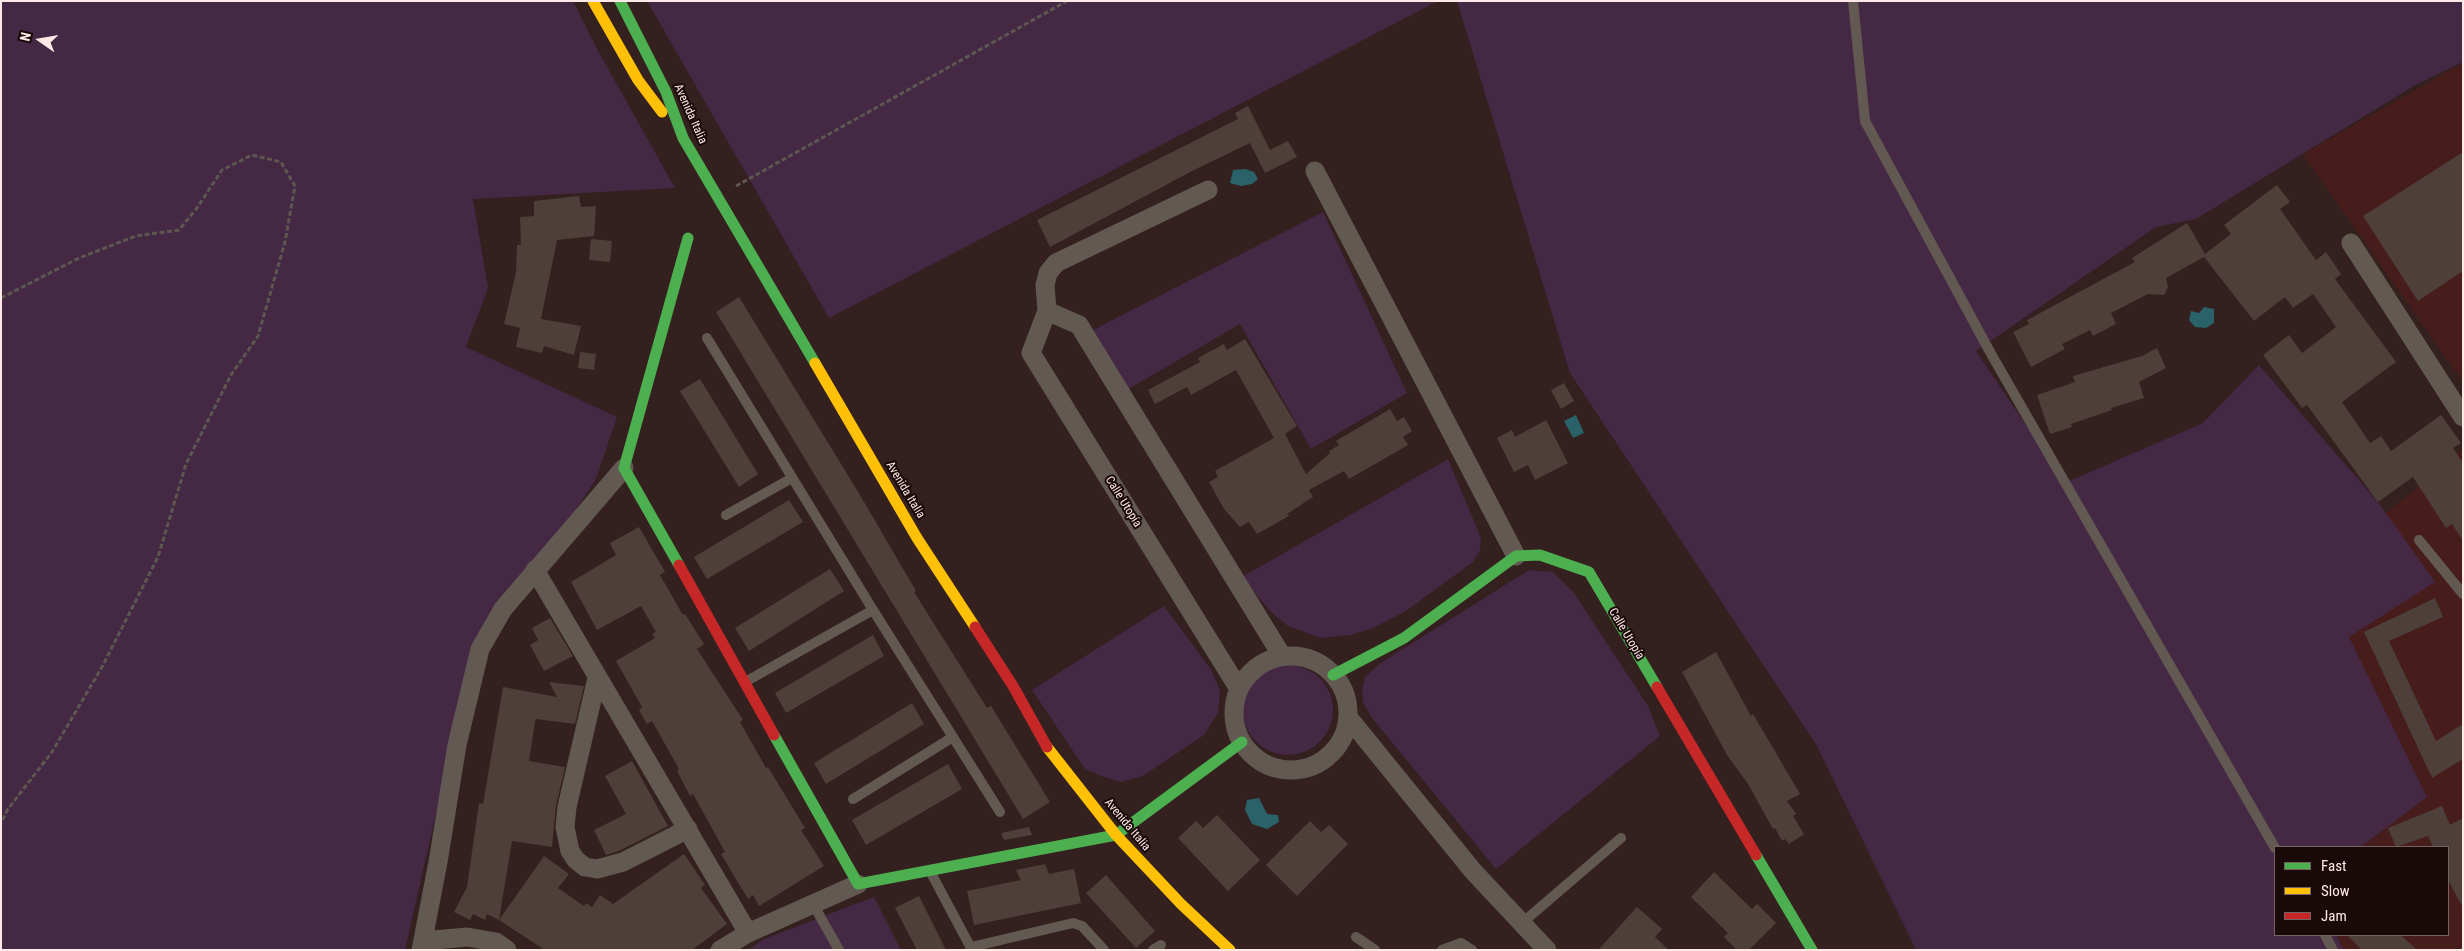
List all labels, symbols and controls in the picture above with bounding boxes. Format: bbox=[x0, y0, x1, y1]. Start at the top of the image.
north arrow bbox=[15, 15, 65, 65]
text: N bbox=[17, 31, 34, 43]
street label: Avenida Italia bbox=[670, 82, 710, 146]
street label: Avenida Italia bbox=[882, 459, 928, 521]
street label: Calle Utopía bbox=[1102, 474, 1144, 530]
street label: Calle Utopía bbox=[1605, 606, 1647, 662]
street label: Avenida Italia bbox=[1101, 796, 1153, 854]
legend bbox=[2274, 846, 2449, 936]
text: Fast bbox=[2321, 857, 2346, 875]
text: Slow bbox=[2321, 882, 2350, 900]
text: Jam bbox=[2321, 907, 2347, 925]

